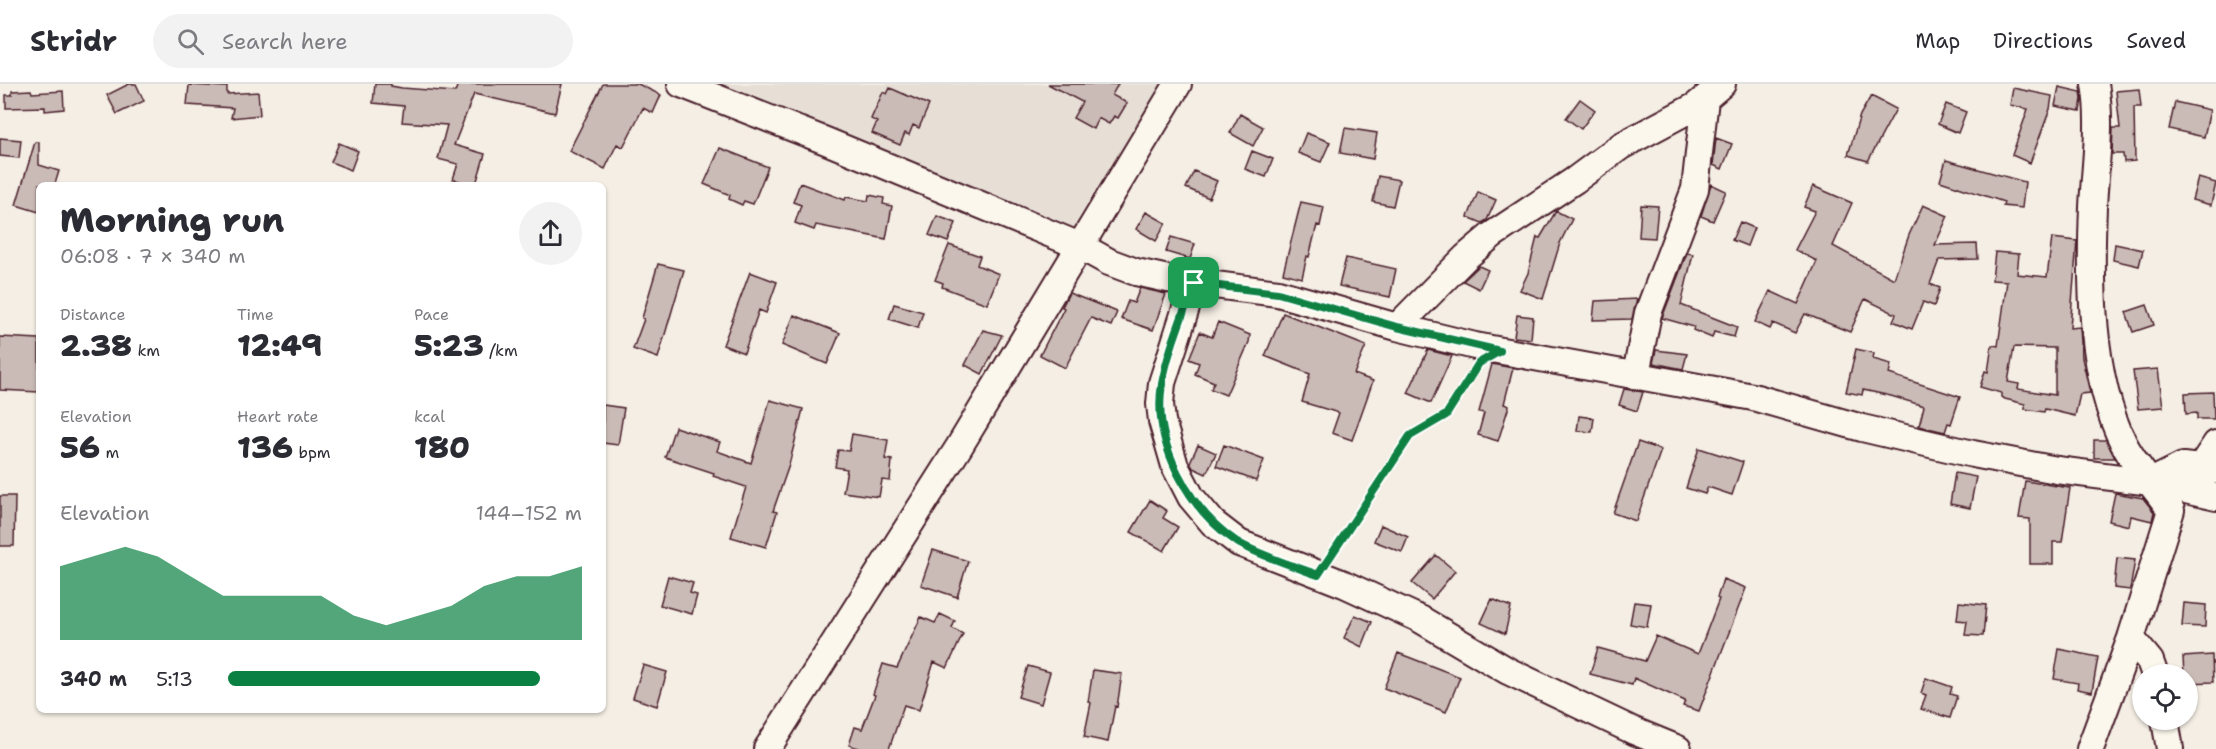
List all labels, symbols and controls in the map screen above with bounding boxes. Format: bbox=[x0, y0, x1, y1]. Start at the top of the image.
search box bbox=[153, 14, 573, 68]
text: Stridr bbox=[30, 22, 117, 60]
icon: search bbox=[174, 25, 207, 58]
text: Search here bbox=[222, 27, 348, 56]
text: Map bbox=[1915, 27, 1960, 55]
text: Directions bbox=[1993, 27, 2093, 55]
text: Saved bbox=[2126, 27, 2186, 55]
text: Morning run bbox=[60, 198, 284, 243]
button: share bbox=[519, 202, 582, 265]
text: 06:08 · 7 × 340 m bbox=[60, 243, 246, 269]
pin bbox=[1168, 257, 1219, 308]
icon: arrive bbox=[1177, 266, 1210, 299]
text: Distance bbox=[60, 304, 126, 325]
text: Time bbox=[237, 304, 274, 325]
text: Pace bbox=[414, 304, 449, 325]
text: 2.38 bbox=[60, 325, 132, 366]
text: 12:49 bbox=[237, 325, 322, 366]
text: 5:23 bbox=[414, 325, 484, 366]
text: km bbox=[132, 340, 160, 361]
text: /km bbox=[484, 340, 518, 361]
text: Elevation bbox=[60, 406, 132, 427]
text: Heart rate bbox=[237, 406, 319, 427]
text: kcal bbox=[414, 406, 445, 427]
text: 56 bbox=[60, 427, 100, 468]
text: 136 bbox=[237, 427, 293, 468]
text: 180 bbox=[414, 427, 470, 468]
text: m bbox=[100, 442, 119, 463]
text: bpm bbox=[293, 442, 331, 463]
text: Elevation bbox=[60, 500, 150, 526]
text: 144–152 m bbox=[476, 500, 582, 526]
map controls bbox=[2132, 664, 2198, 730]
button: locate bbox=[2132, 664, 2198, 730]
text: 340 m bbox=[60, 666, 127, 692]
text: 5:13 bbox=[156, 666, 193, 692]

